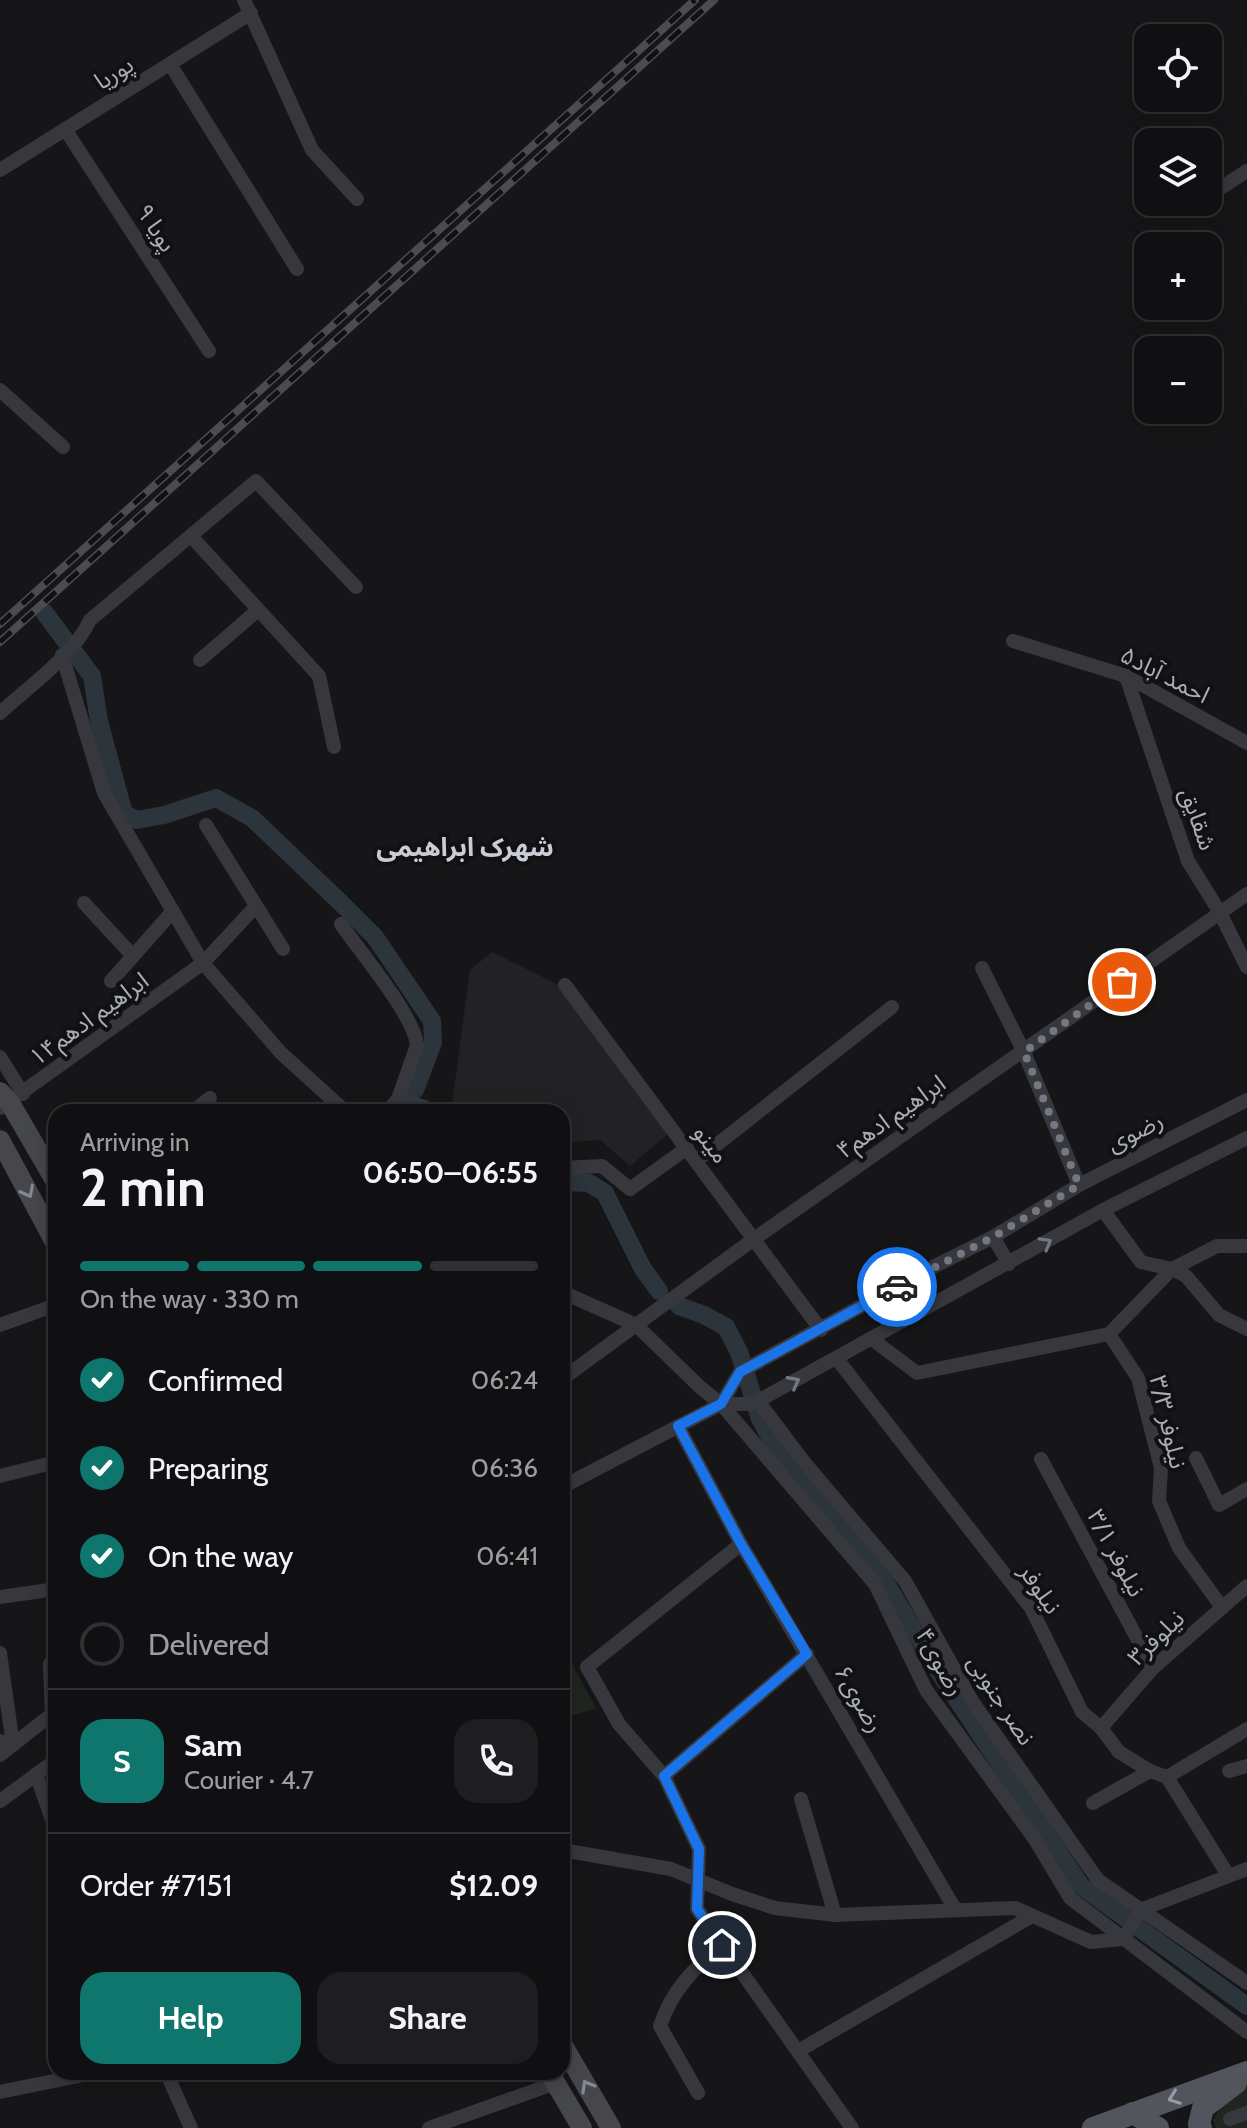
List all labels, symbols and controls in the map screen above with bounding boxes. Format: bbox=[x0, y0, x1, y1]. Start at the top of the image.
map controls bbox=[1134, 24, 1222, 424]
button: locate bbox=[1134, 24, 1222, 112]
street label: پوریا bbox=[89, 49, 139, 97]
button: layers bbox=[1134, 128, 1222, 216]
street label: پویا ۹ bbox=[129, 198, 183, 258]
button: + bbox=[1134, 232, 1222, 320]
button: − bbox=[1134, 336, 1222, 424]
street label: احمد آباد۵ bbox=[1116, 640, 1215, 709]
street label: شقایق bbox=[1173, 784, 1223, 854]
district label: شهرک ابراهیمی bbox=[376, 831, 554, 863]
pin bbox=[1088, 948, 1156, 1016]
icon: bag bbox=[1100, 960, 1144, 1004]
street label: ابراهیم ادهم۱۴ bbox=[23, 966, 156, 1074]
street label: ابراهیم ادهم۴ bbox=[831, 1068, 953, 1167]
street label: رضوی bbox=[1102, 1105, 1168, 1158]
street label: مینو bbox=[687, 1119, 735, 1169]
text: Arriving in bbox=[80, 1126, 190, 1158]
text: 06:50–06:55 bbox=[362, 1154, 538, 1191]
text: 2 min bbox=[80, 1156, 206, 1219]
one-way arrow bbox=[18, 1184, 33, 1198]
one-way arrow bbox=[1037, 1237, 1052, 1253]
courier bbox=[857, 1247, 937, 1327]
icon: car bbox=[875, 1265, 919, 1309]
text: On the way · 330 m bbox=[80, 1283, 299, 1315]
icon: check bbox=[80, 1358, 124, 1402]
text: Confirmed bbox=[148, 1362, 283, 1399]
text: 06:24 bbox=[471, 1364, 538, 1396]
street label: نیلوفر ۳/۳ bbox=[1144, 1372, 1193, 1471]
one-way arrow bbox=[785, 1377, 800, 1392]
icon: check bbox=[80, 1446, 124, 1490]
text: Preparing bbox=[148, 1450, 268, 1487]
text: 06:36 bbox=[471, 1452, 538, 1484]
street label: نیلوفر ۳/۱ bbox=[1081, 1504, 1151, 1601]
icon: check bbox=[80, 1534, 124, 1578]
text: On the way bbox=[148, 1538, 293, 1575]
text: 06:41 bbox=[476, 1540, 538, 1572]
street label: نیلوفر bbox=[1013, 1557, 1068, 1619]
street label: نیلوفر۳ bbox=[1121, 1604, 1190, 1672]
street label: رضوی۴ bbox=[910, 1623, 971, 1701]
text: Delivered bbox=[148, 1626, 269, 1663]
street label: نصر جنوبی bbox=[961, 1649, 1041, 1750]
street label: رضوی۶ bbox=[829, 1660, 890, 1738]
button: phone bbox=[454, 1719, 538, 1803]
text: Sam bbox=[184, 1727, 242, 1764]
text: S bbox=[113, 1743, 131, 1780]
text: Courier · 4.7 bbox=[184, 1764, 314, 1796]
text: Order #7151 bbox=[80, 1867, 232, 1904]
text: $12.09 bbox=[449, 1867, 538, 1904]
pin bbox=[688, 1911, 756, 1979]
icon: home bbox=[700, 1923, 744, 1967]
button: Help bbox=[80, 1972, 301, 2064]
button: Share bbox=[317, 1972, 538, 2064]
one-way arrow bbox=[581, 2080, 597, 2095]
one-way arrow bbox=[1167, 2088, 1181, 2105]

